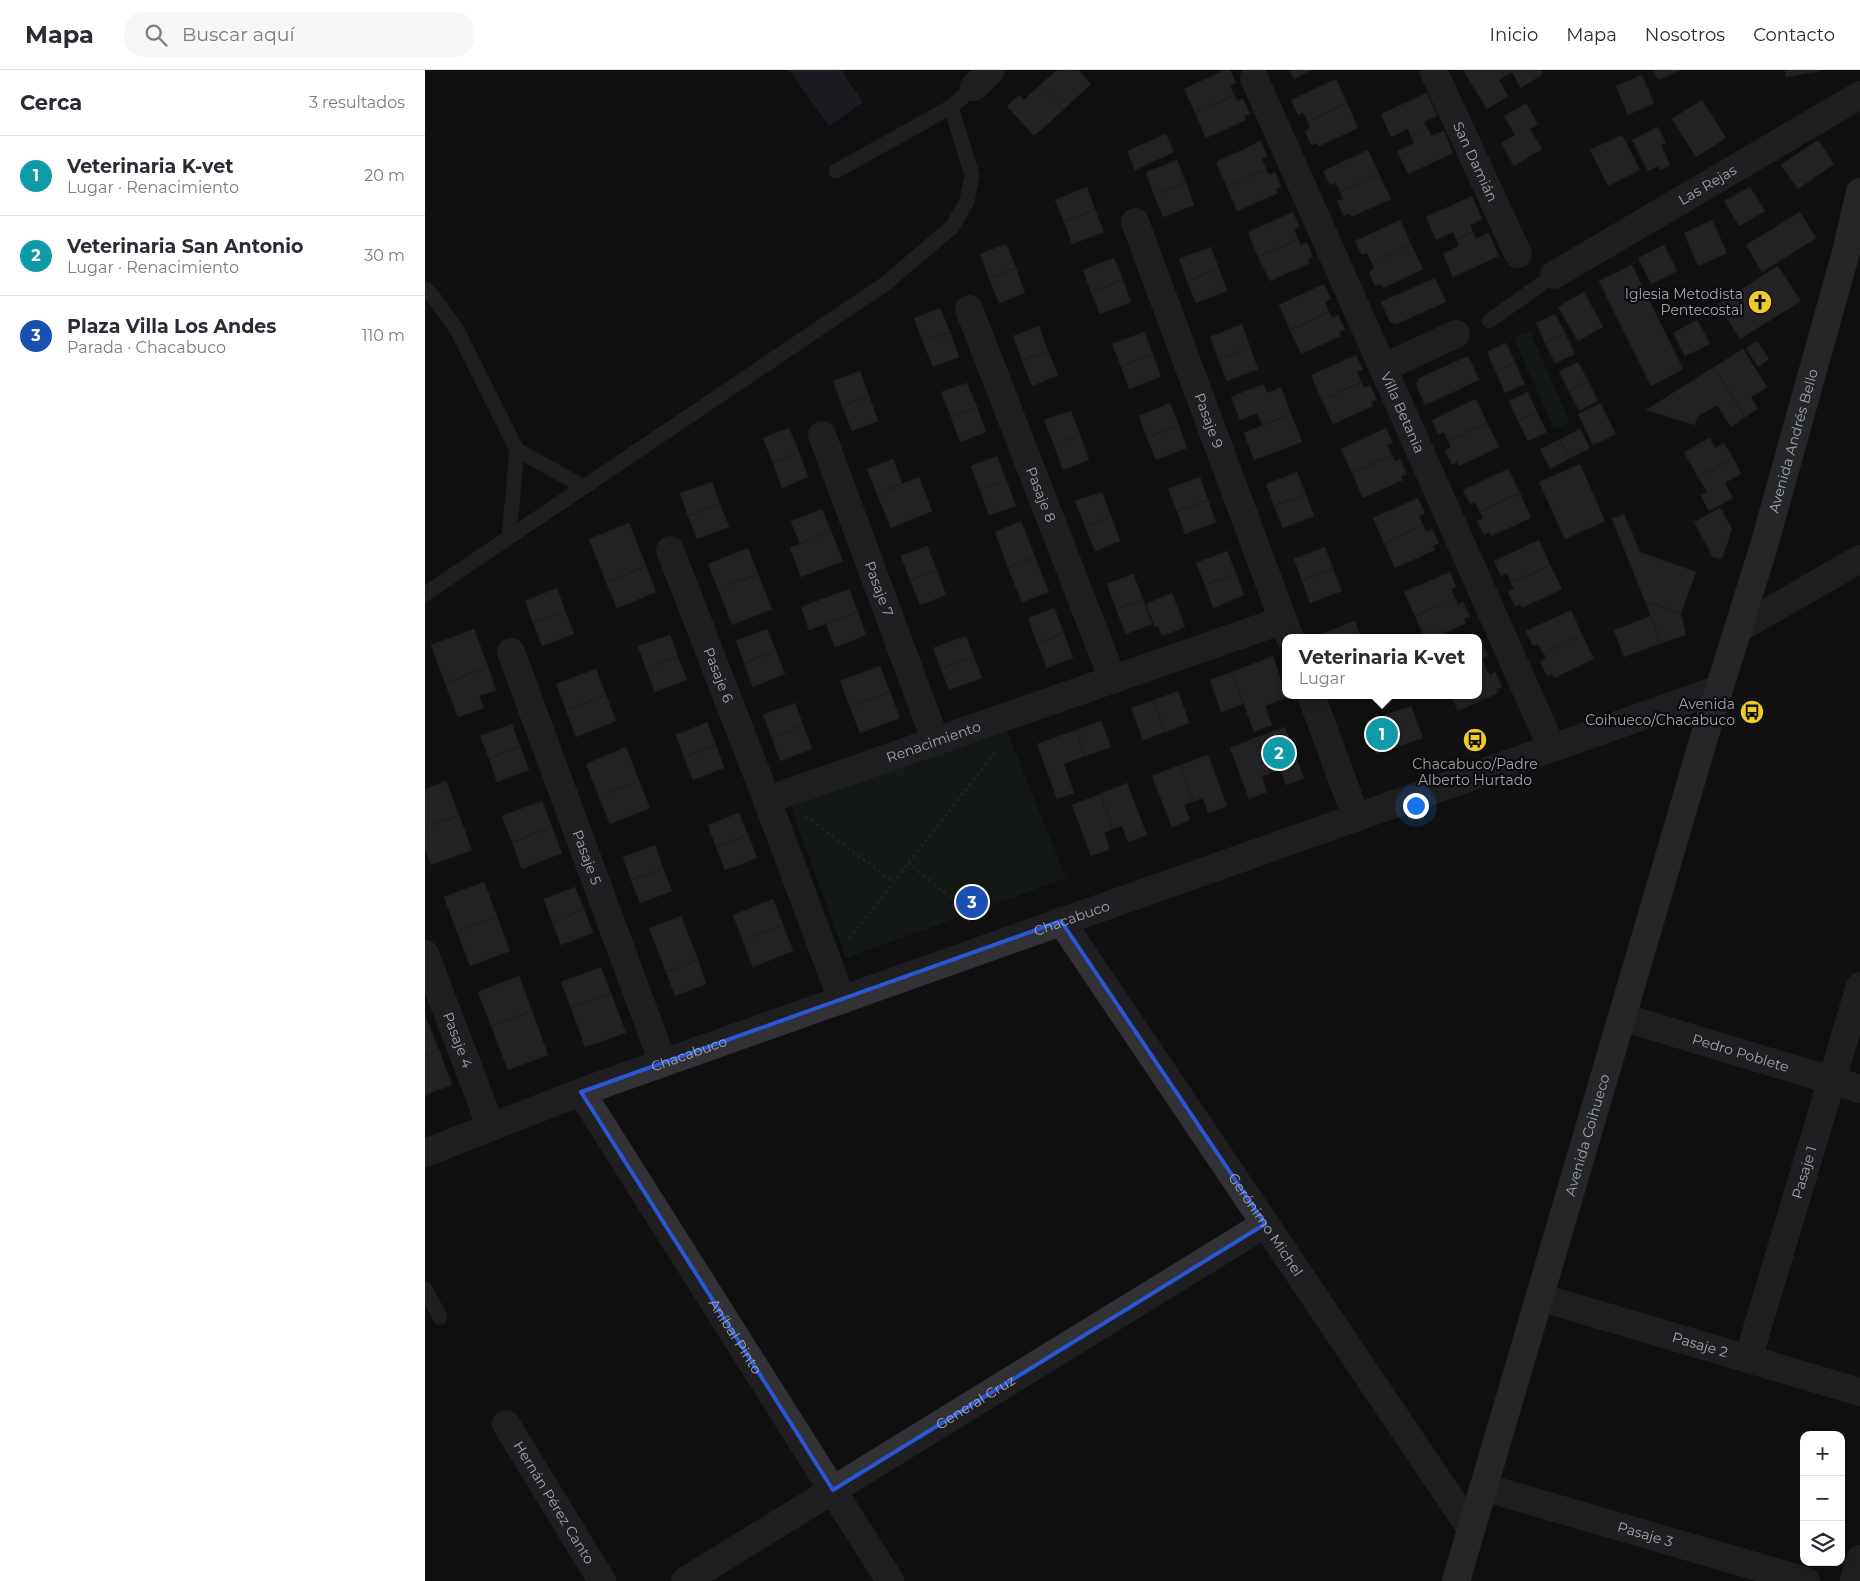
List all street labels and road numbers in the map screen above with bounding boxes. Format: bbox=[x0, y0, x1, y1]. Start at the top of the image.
street label: San Damián bbox=[1449, 119, 1502, 205]
street label: Las Rejas bbox=[1675, 161, 1740, 209]
street label: Avenida Andrés Bello bbox=[1764, 366, 1822, 515]
street label: Villa Betania bbox=[1377, 369, 1429, 456]
street label: Pasaje 9 bbox=[1190, 391, 1227, 451]
street label: Pasaje 8 bbox=[1022, 464, 1060, 525]
street label: Pasaje 7 bbox=[861, 559, 898, 619]
street label: Pasaje 6 bbox=[700, 645, 737, 706]
street label: Renacimiento bbox=[884, 717, 983, 767]
street label: Pasaje 5 bbox=[569, 827, 605, 887]
street label: Chacabuco bbox=[1031, 896, 1112, 940]
street label: Pasaje 4 bbox=[439, 1009, 477, 1071]
street label: Pedro Poblete bbox=[1690, 1030, 1791, 1076]
street label: Chacabuco bbox=[649, 1032, 730, 1075]
street label: Avenida Coihueco bbox=[1561, 1072, 1614, 1198]
street label: Pasaje 1 bbox=[1788, 1144, 1821, 1201]
street label: Gerónimo Michel bbox=[1224, 1169, 1307, 1280]
street label: Aníbal Pinto bbox=[705, 1295, 766, 1378]
street label: Pasaje 2 bbox=[1670, 1328, 1730, 1361]
street label: General Cruz bbox=[932, 1371, 1018, 1434]
street label: Hernán Pérez Canto bbox=[510, 1438, 599, 1568]
street label: Pasaje 3 bbox=[1615, 1518, 1675, 1551]

